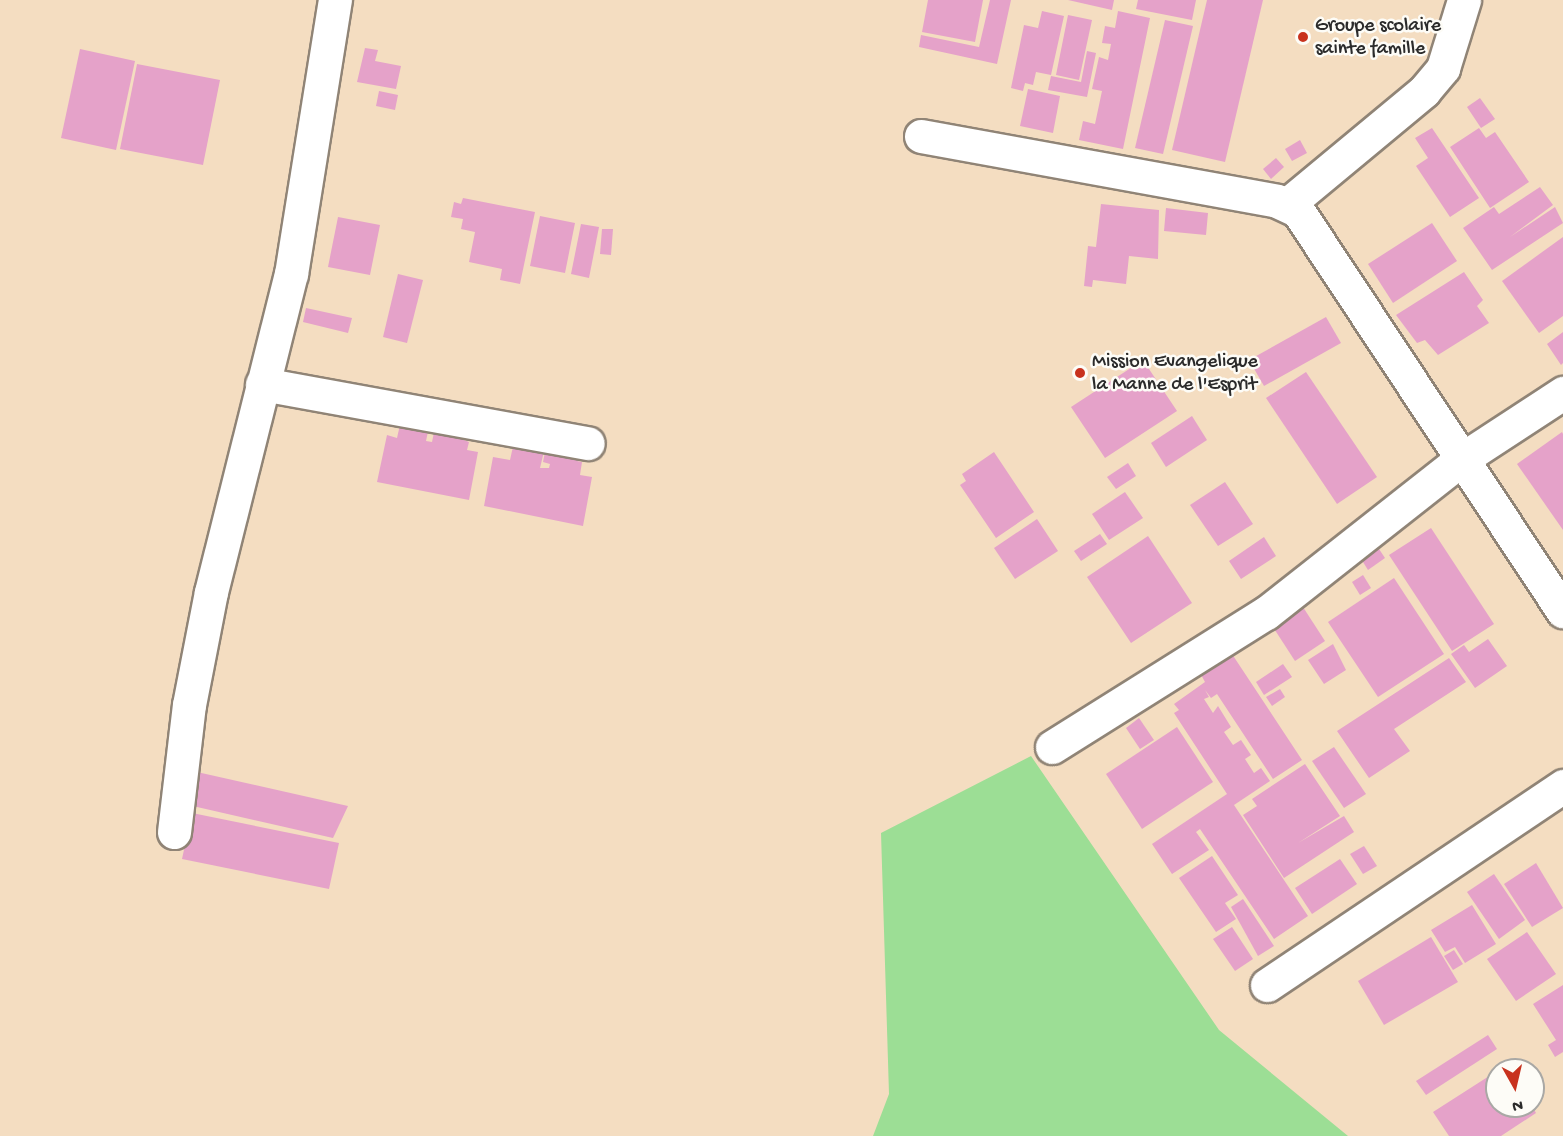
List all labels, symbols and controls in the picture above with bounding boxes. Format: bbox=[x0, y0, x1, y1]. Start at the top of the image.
place label: Groupe scolaire sainte famille bbox=[1315, 14, 1441, 61]
marker: Groupe scolaire sainte famille bbox=[1296, 30, 1310, 44]
place label: Mission Evangelique la Manne de l'Esprit bbox=[1092, 350, 1258, 397]
marker: Mission Evangelique la Manne de l'Esprit bbox=[1073, 366, 1087, 380]
north arrow bbox=[1485, 1058, 1545, 1118]
text: N bbox=[1511, 1094, 1524, 1114]

